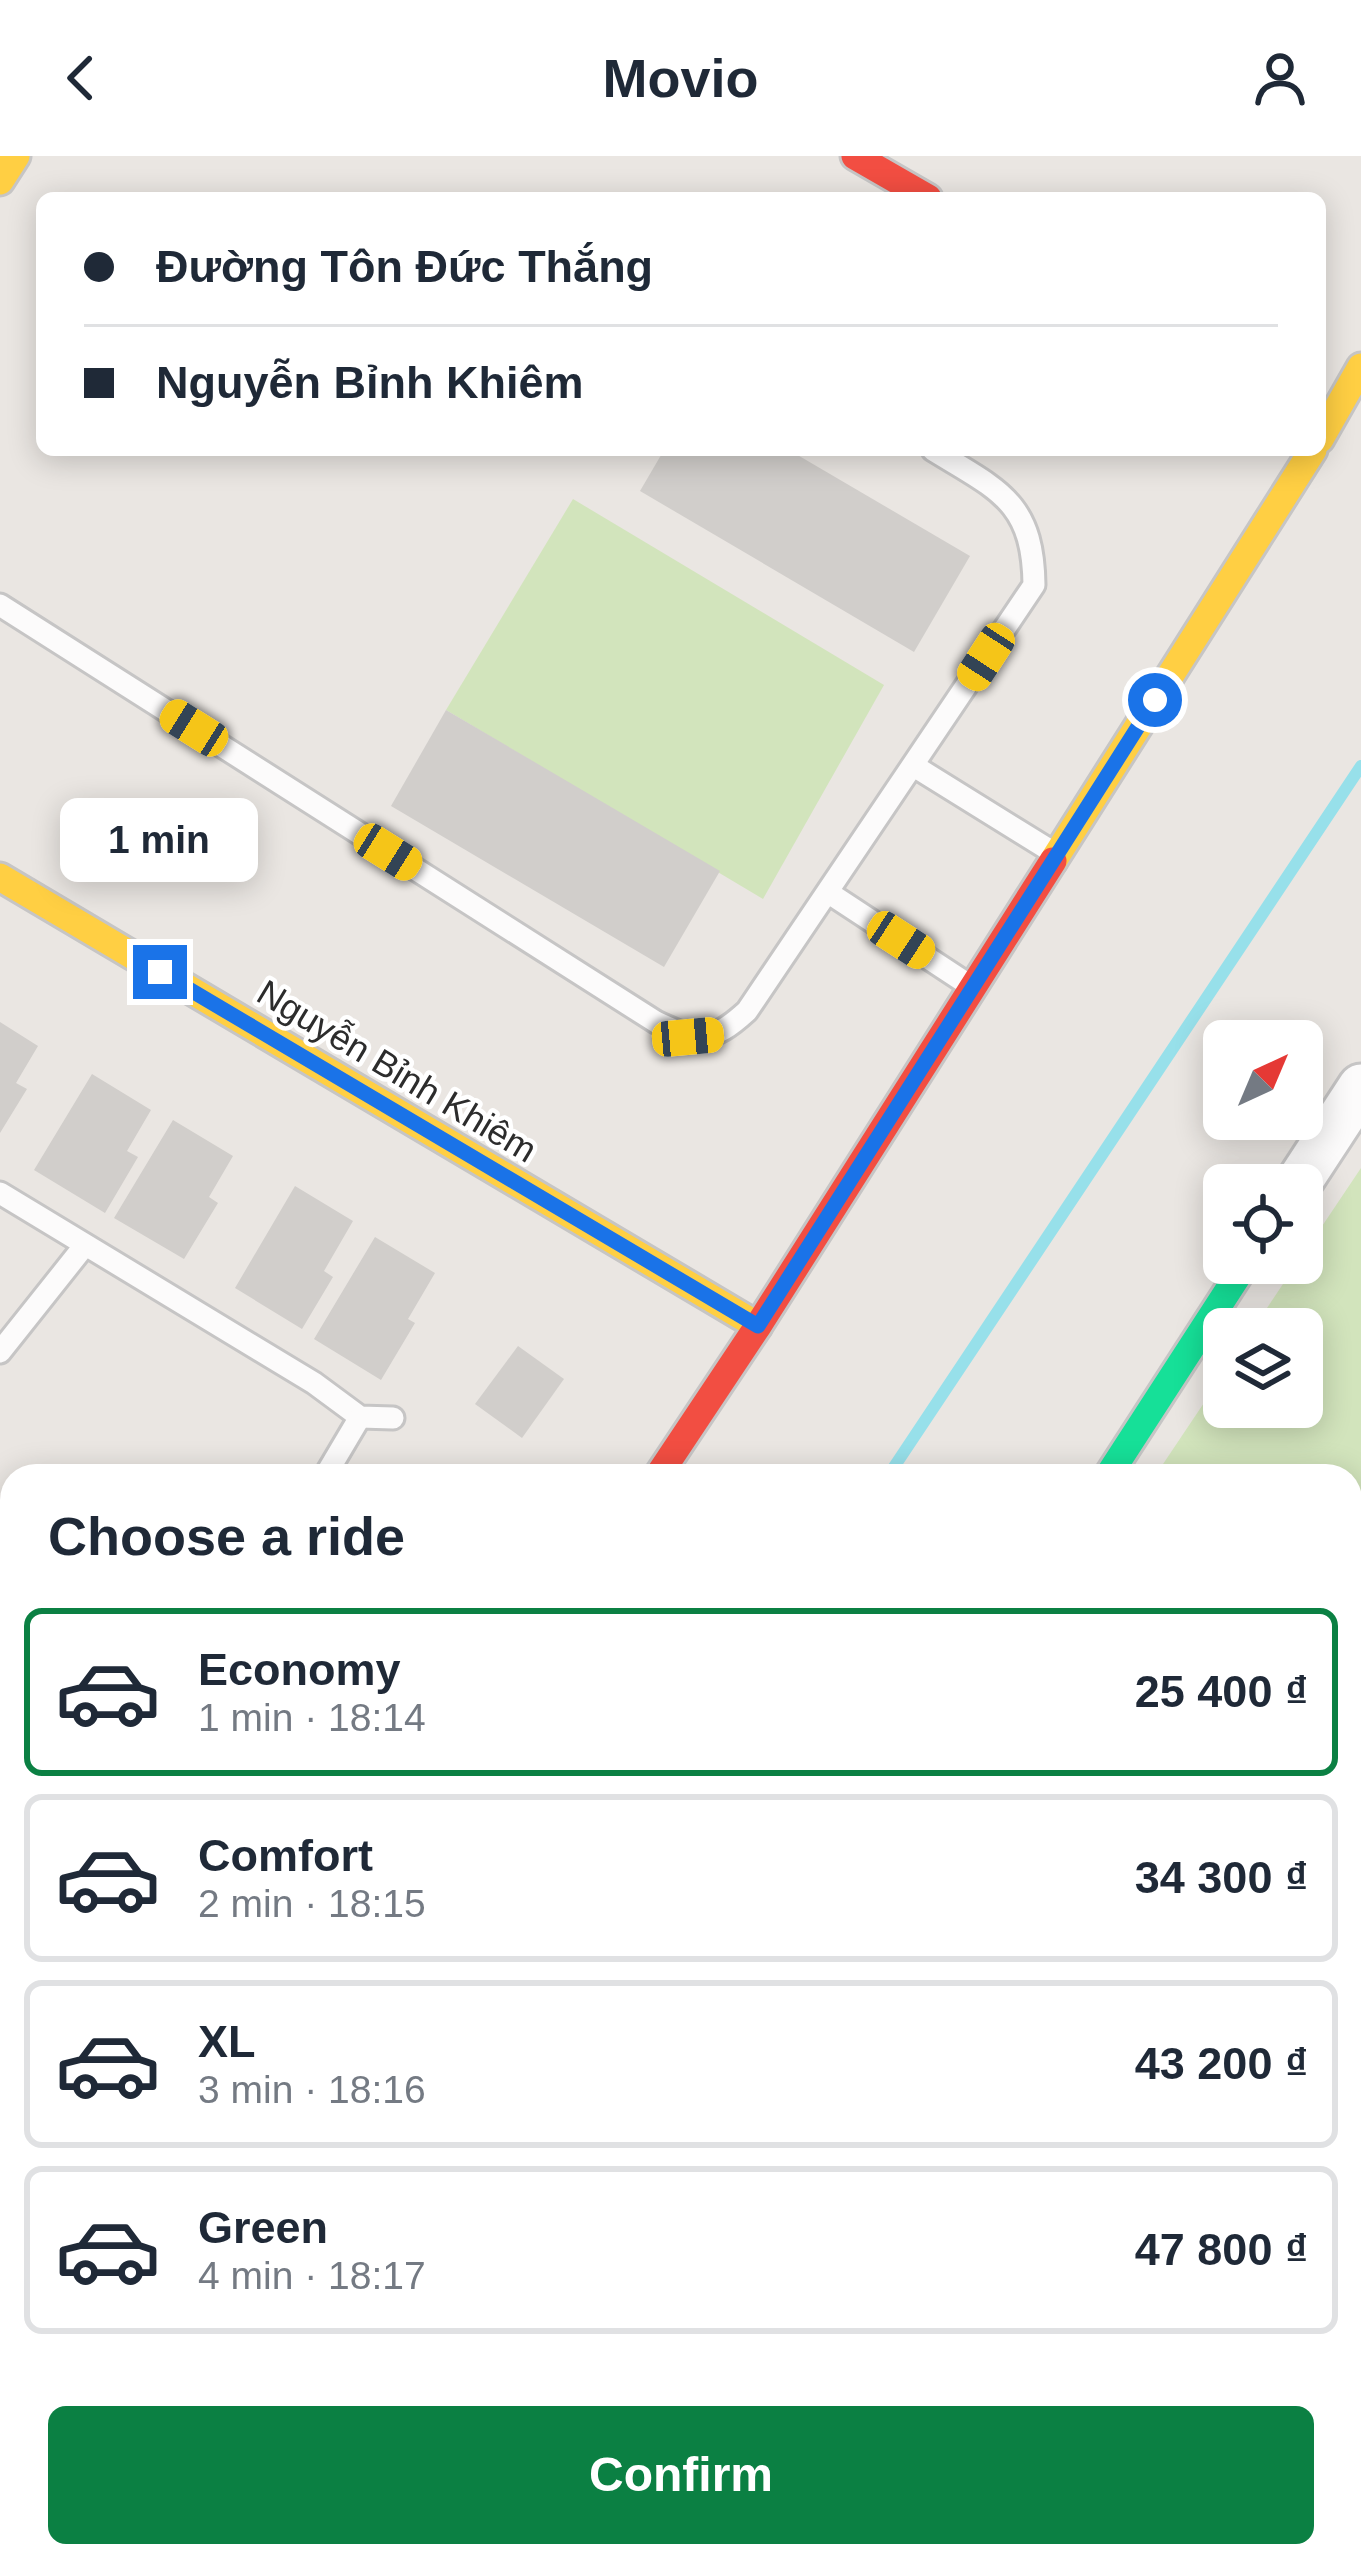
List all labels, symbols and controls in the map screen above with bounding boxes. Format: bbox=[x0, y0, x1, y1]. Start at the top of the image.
icon: back bbox=[48, 45, 114, 111]
icon: person bbox=[1247, 45, 1313, 111]
text: Movio bbox=[603, 48, 759, 108]
text: Đường Tôn Đức Thắng bbox=[156, 241, 653, 292]
text: Nguyễn Bỉnh Khiêm bbox=[156, 357, 584, 408]
car bbox=[951, 617, 1021, 697]
route start bbox=[1128, 673, 1182, 727]
car bbox=[154, 694, 234, 762]
callout: 1 min bbox=[61, 798, 259, 882]
text: 1 min bbox=[108, 818, 210, 861]
car bbox=[348, 818, 428, 886]
car bbox=[861, 905, 941, 975]
route end bbox=[133, 945, 187, 999]
street label: Nguyễn Bỉnh Khiêm bbox=[250, 971, 544, 1171]
car bbox=[651, 1016, 725, 1058]
north arrow bbox=[1203, 1020, 1323, 1140]
map controls bbox=[1203, 1020, 1323, 1428]
button: locate bbox=[1203, 1164, 1323, 1284]
button: layers bbox=[1203, 1308, 1323, 1428]
text: Choose a ride bbox=[48, 1506, 405, 1566]
icon: car bbox=[54, 1638, 162, 1746]
text: Economy bbox=[198, 1644, 401, 1695]
text: 25 400 ₫ bbox=[1135, 1666, 1308, 1717]
text: 1 min · 18:14 bbox=[198, 1696, 426, 1739]
icon: car bbox=[54, 1824, 162, 1932]
text: Comfort bbox=[198, 1830, 373, 1881]
text: 34 300 ₫ bbox=[1135, 1852, 1308, 1903]
text: 2 min · 18:15 bbox=[198, 1882, 426, 1925]
icon: car bbox=[54, 2010, 162, 2118]
text: XL bbox=[198, 2016, 256, 2067]
text: 43 200 ₫ bbox=[1135, 2038, 1308, 2089]
text: 3 min · 18:16 bbox=[198, 2068, 426, 2111]
icon: car bbox=[54, 2196, 162, 2304]
text: Green bbox=[198, 2202, 328, 2253]
text: 47 800 ₫ bbox=[1135, 2224, 1308, 2275]
text: 4 min · 18:17 bbox=[198, 2254, 426, 2297]
button: Confirm bbox=[48, 2406, 1314, 2544]

